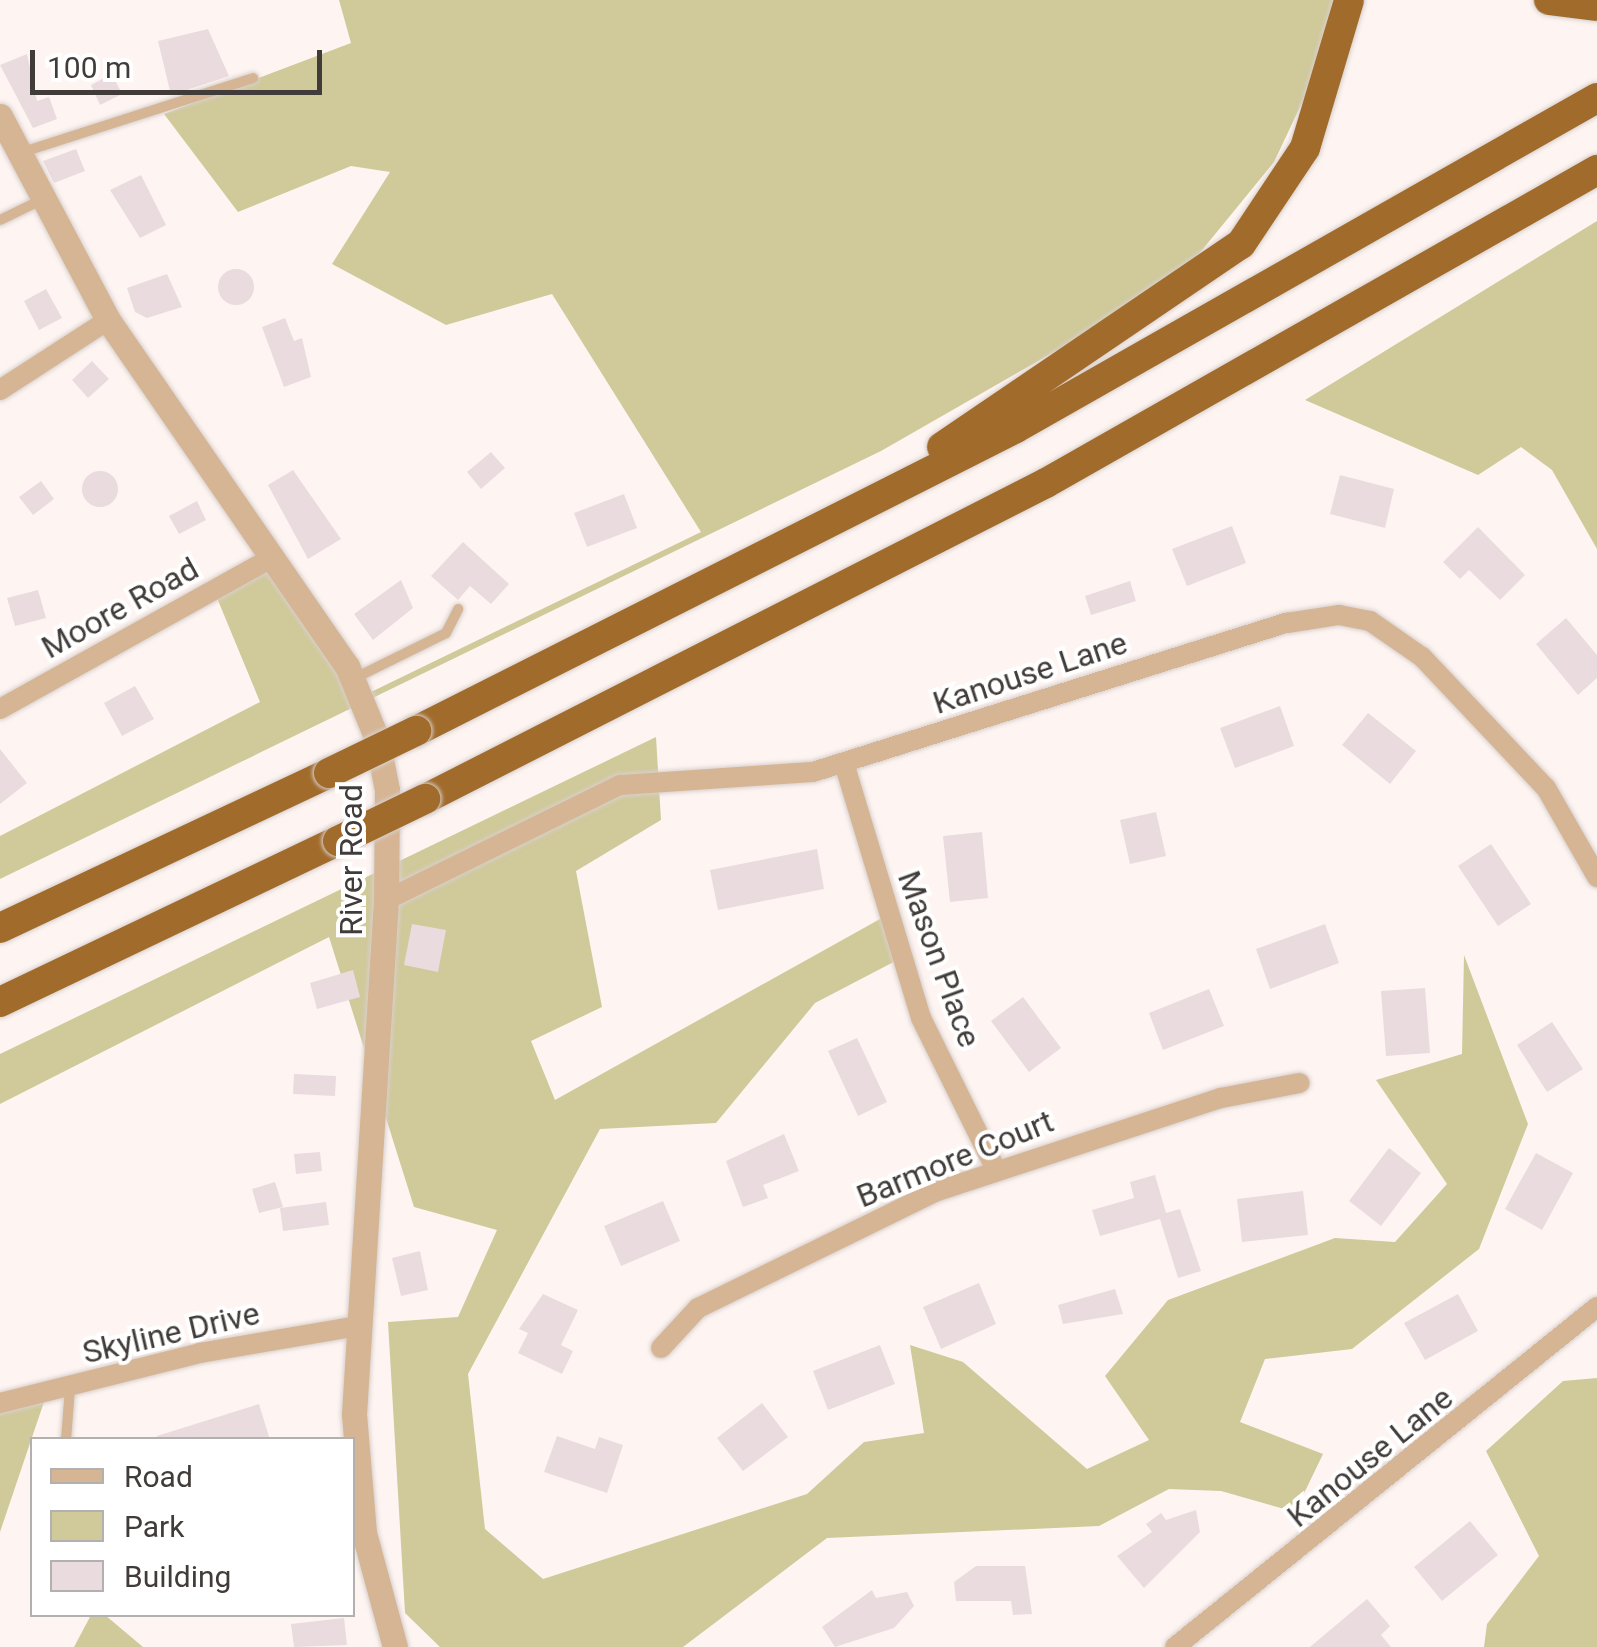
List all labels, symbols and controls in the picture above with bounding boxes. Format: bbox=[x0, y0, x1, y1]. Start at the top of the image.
scale bar bbox=[35, 30, 328, 92]
text: 100 m bbox=[47, 50, 131, 85]
street label: Moore Road bbox=[35, 549, 205, 667]
street label: Kanouse Lane bbox=[928, 624, 1132, 722]
street label: River Road bbox=[332, 784, 370, 936]
street label: Mason Place bbox=[889, 866, 989, 1052]
street label: Barmore Court bbox=[851, 1102, 1059, 1216]
street label: Skyline Drive bbox=[79, 1294, 263, 1372]
street label: Kanouse Lane bbox=[1280, 1379, 1460, 1535]
legend bbox=[30, 1437, 355, 1617]
text: Road bbox=[124, 1459, 193, 1494]
text: Park bbox=[124, 1509, 184, 1544]
text: Building bbox=[124, 1559, 231, 1594]

